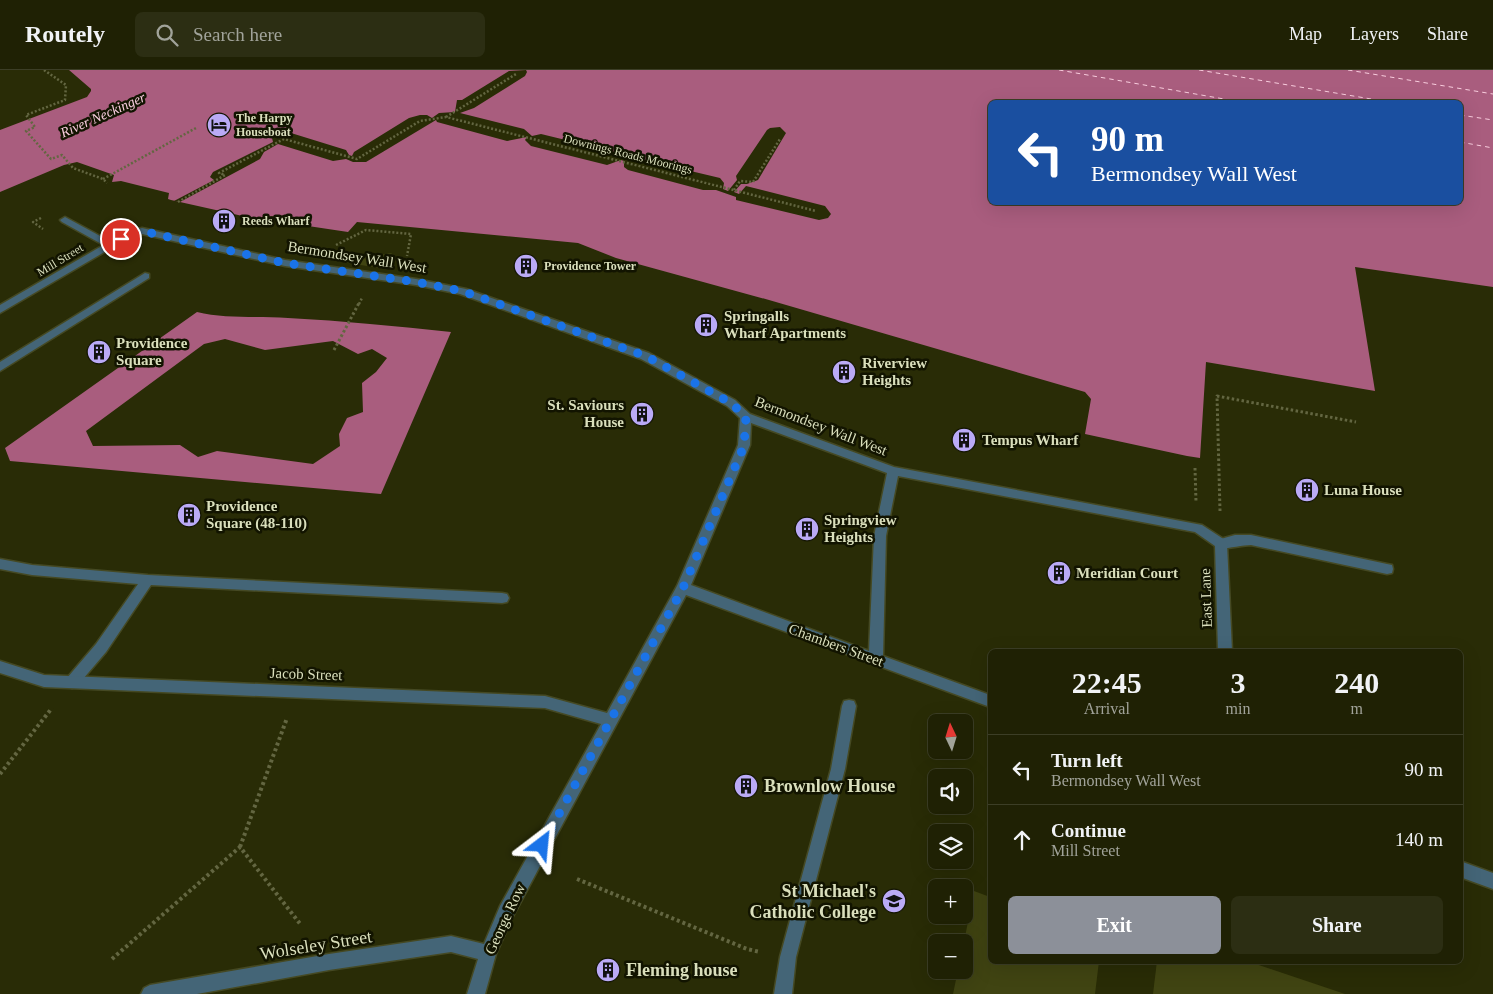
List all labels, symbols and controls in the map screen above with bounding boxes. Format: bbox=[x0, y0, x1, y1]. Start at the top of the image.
search box bbox=[135, 12, 485, 57]
text: Routely bbox=[25, 21, 105, 47]
icon: search bbox=[153, 21, 181, 49]
text: Search here bbox=[193, 24, 282, 45]
text: Map bbox=[1289, 24, 1322, 44]
text: Layers bbox=[1350, 24, 1399, 44]
text: Share bbox=[1427, 24, 1468, 44]
water label: River Neckinger bbox=[57, 89, 148, 141]
place label: The Harpy Houseboat bbox=[236, 111, 292, 139]
hotel icon: The Harpy Houseboat bbox=[206, 112, 232, 138]
icon: left bbox=[1008, 120, 1073, 185]
text: 90 m bbox=[1091, 120, 1164, 159]
street label: Downings Roads Moorings bbox=[562, 131, 694, 177]
text: Bermondsey Wall West bbox=[1091, 161, 1297, 186]
building icon: Reeds Wharf bbox=[211, 208, 237, 234]
place label: Reeds Wharf bbox=[242, 214, 310, 228]
pin bbox=[100, 218, 142, 260]
icon: arrive bbox=[107, 225, 135, 253]
street label: Bermondsey Wall West bbox=[286, 238, 428, 276]
street label: Mill Street bbox=[34, 240, 86, 279]
building icon: Providence Tower bbox=[513, 253, 539, 279]
place label: Providence Tower bbox=[544, 259, 637, 273]
place label: Springalls Wharf Apartments bbox=[724, 308, 846, 341]
building icon: Springalls Wharf Apartments bbox=[693, 312, 719, 338]
place label: Providence Square bbox=[116, 335, 188, 368]
building icon: Providence Square bbox=[86, 339, 112, 365]
place label: Riverview Heights bbox=[862, 355, 927, 388]
building icon: Riverview Heights bbox=[831, 359, 857, 385]
street label: Bermondsey Wall West bbox=[753, 393, 890, 459]
place label: St. Saviours House bbox=[547, 397, 624, 430]
building icon: St. Saviours House bbox=[629, 401, 655, 427]
building icon: Tempus Wharf bbox=[951, 427, 977, 453]
place label: Tempus Wharf bbox=[982, 432, 1079, 448]
building icon: Luna House bbox=[1294, 477, 1320, 503]
place label: Luna House bbox=[1324, 482, 1402, 498]
place label: Providence Square (48-110) bbox=[206, 498, 307, 532]
building icon: Providence Square (48-110) bbox=[176, 502, 202, 528]
place label: Springview Heights bbox=[824, 512, 897, 545]
building icon: Springview Heights bbox=[794, 516, 820, 542]
building icon: Meridian Court bbox=[1046, 560, 1072, 586]
place label: Meridian Court bbox=[1076, 565, 1178, 581]
street label: East Lane bbox=[1197, 568, 1215, 628]
street label: Chambers Street bbox=[786, 620, 886, 670]
street label: Jacob Street bbox=[269, 665, 344, 683]
text: 22:45 bbox=[1072, 666, 1142, 699]
text: 3 bbox=[1230, 666, 1245, 699]
text: 240 bbox=[1334, 666, 1379, 699]
text: Arrival bbox=[1084, 700, 1130, 717]
text: min bbox=[1226, 700, 1250, 717]
text: m bbox=[1350, 700, 1363, 717]
north arrow bbox=[928, 714, 972, 759]
map controls bbox=[928, 714, 973, 979]
text: Turn left bbox=[1051, 750, 1123, 771]
icon: left bbox=[1008, 756, 1036, 784]
text: 90 m bbox=[1404, 759, 1443, 780]
button: sound bbox=[928, 769, 973, 814]
text: Bermondsey Wall West bbox=[1051, 772, 1201, 789]
building icon: Brownlow House bbox=[733, 773, 759, 799]
place label: Brownlow House bbox=[764, 776, 895, 796]
position arrow bbox=[515, 818, 567, 870]
text: Continue bbox=[1051, 820, 1126, 841]
button: layers bbox=[928, 824, 973, 869]
icon: ahead bbox=[1008, 826, 1036, 854]
text: 140 m bbox=[1395, 829, 1443, 850]
text: Mill Street bbox=[1051, 842, 1120, 859]
button: + bbox=[928, 879, 973, 924]
street label: George Row bbox=[482, 881, 528, 957]
place label: St Michael's Catholic College bbox=[750, 881, 876, 922]
school or university icon: St Michael's Catholic College bbox=[881, 888, 907, 914]
button: Exit bbox=[1008, 896, 1221, 954]
button: Share bbox=[1231, 896, 1443, 954]
street label: Wolseley Street bbox=[259, 926, 373, 964]
button: − bbox=[928, 934, 973, 979]
building icon: Fleming house bbox=[595, 957, 621, 983]
place label: Fleming house bbox=[626, 960, 738, 980]

